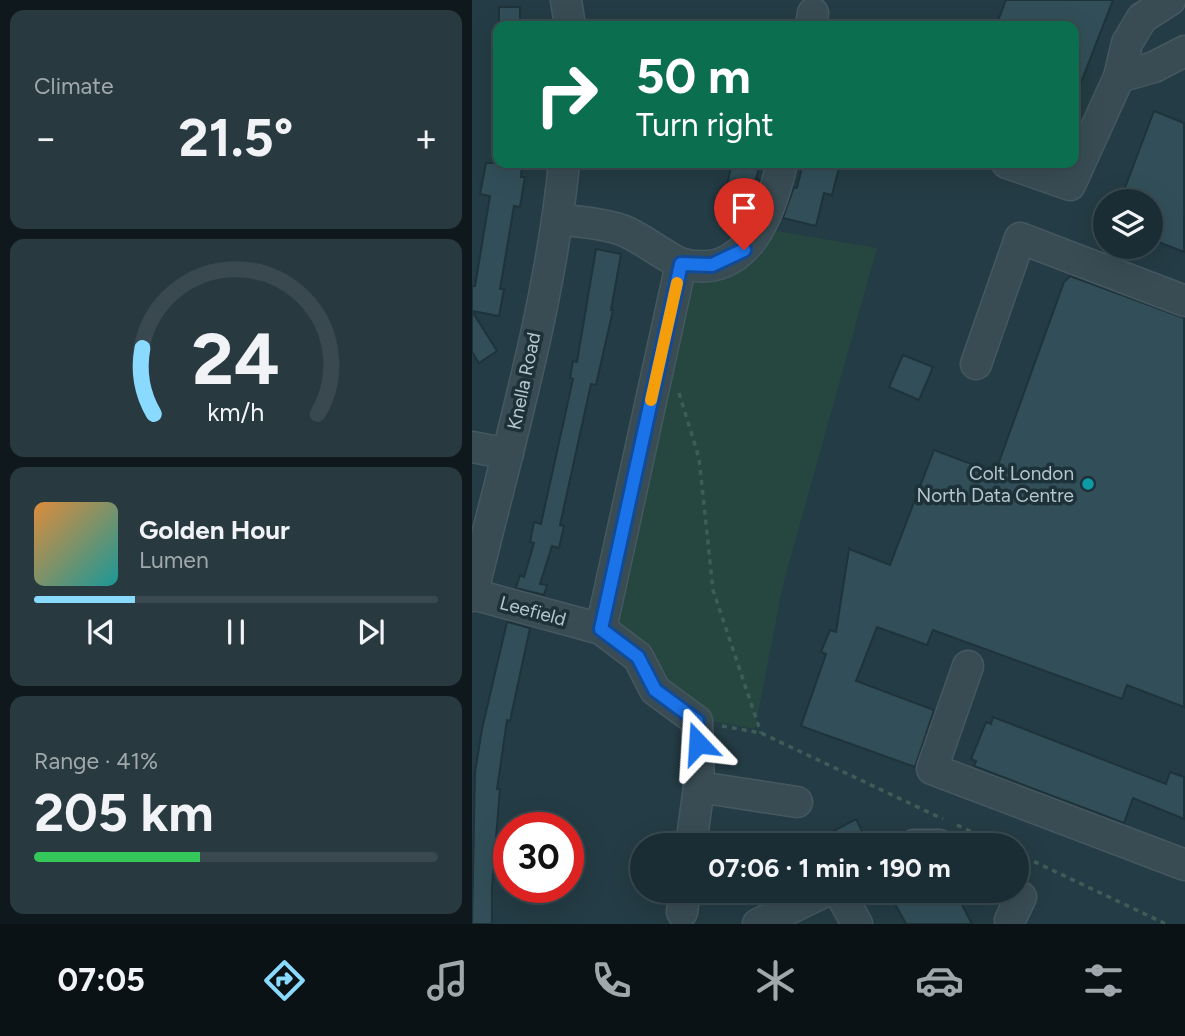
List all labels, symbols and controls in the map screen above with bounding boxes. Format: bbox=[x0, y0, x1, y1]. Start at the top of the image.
text: 50 m bbox=[636, 46, 751, 105]
icon: right bbox=[521, 49, 612, 140]
text: Climate bbox=[34, 72, 113, 100]
text: Turn right bbox=[636, 106, 774, 144]
text: 21.5° bbox=[179, 107, 293, 169]
text: − bbox=[34, 115, 58, 161]
text: + bbox=[414, 115, 438, 161]
pin bbox=[714, 178, 774, 250]
icon: arrive bbox=[725, 189, 763, 227]
map controls bbox=[1093, 189, 1163, 259]
button: layers bbox=[1093, 189, 1163, 259]
text: 24 bbox=[192, 315, 280, 402]
street label: Knella Road bbox=[502, 330, 546, 432]
text: km/h bbox=[207, 397, 265, 427]
place label: Colt London North Data Centre bbox=[916, 462, 1074, 507]
marker: Colt London North Data Centre bbox=[1080, 476, 1096, 492]
text: Golden Hour bbox=[139, 514, 290, 546]
text: Lumen bbox=[139, 546, 209, 574]
street label: Leefield bbox=[497, 591, 569, 631]
icon: previous bbox=[82, 613, 120, 651]
icon: pause bbox=[217, 613, 255, 651]
icon: next bbox=[352, 613, 390, 651]
position arrow bbox=[661, 706, 735, 780]
text: Range · 41% bbox=[34, 747, 158, 775]
text: 205 km bbox=[34, 782, 214, 844]
speed limit sign: 30 bbox=[493, 812, 584, 903]
text: 07:06 · 1 min · 190 m bbox=[708, 852, 951, 884]
icon: directions bbox=[260, 956, 309, 1005]
icon: music bbox=[423, 956, 472, 1005]
icon: phone bbox=[587, 956, 636, 1005]
icon: climate bbox=[751, 956, 800, 1005]
icon: car bbox=[915, 956, 964, 1005]
icon: filters bbox=[1079, 956, 1128, 1005]
text: 07:05 bbox=[57, 961, 145, 999]

